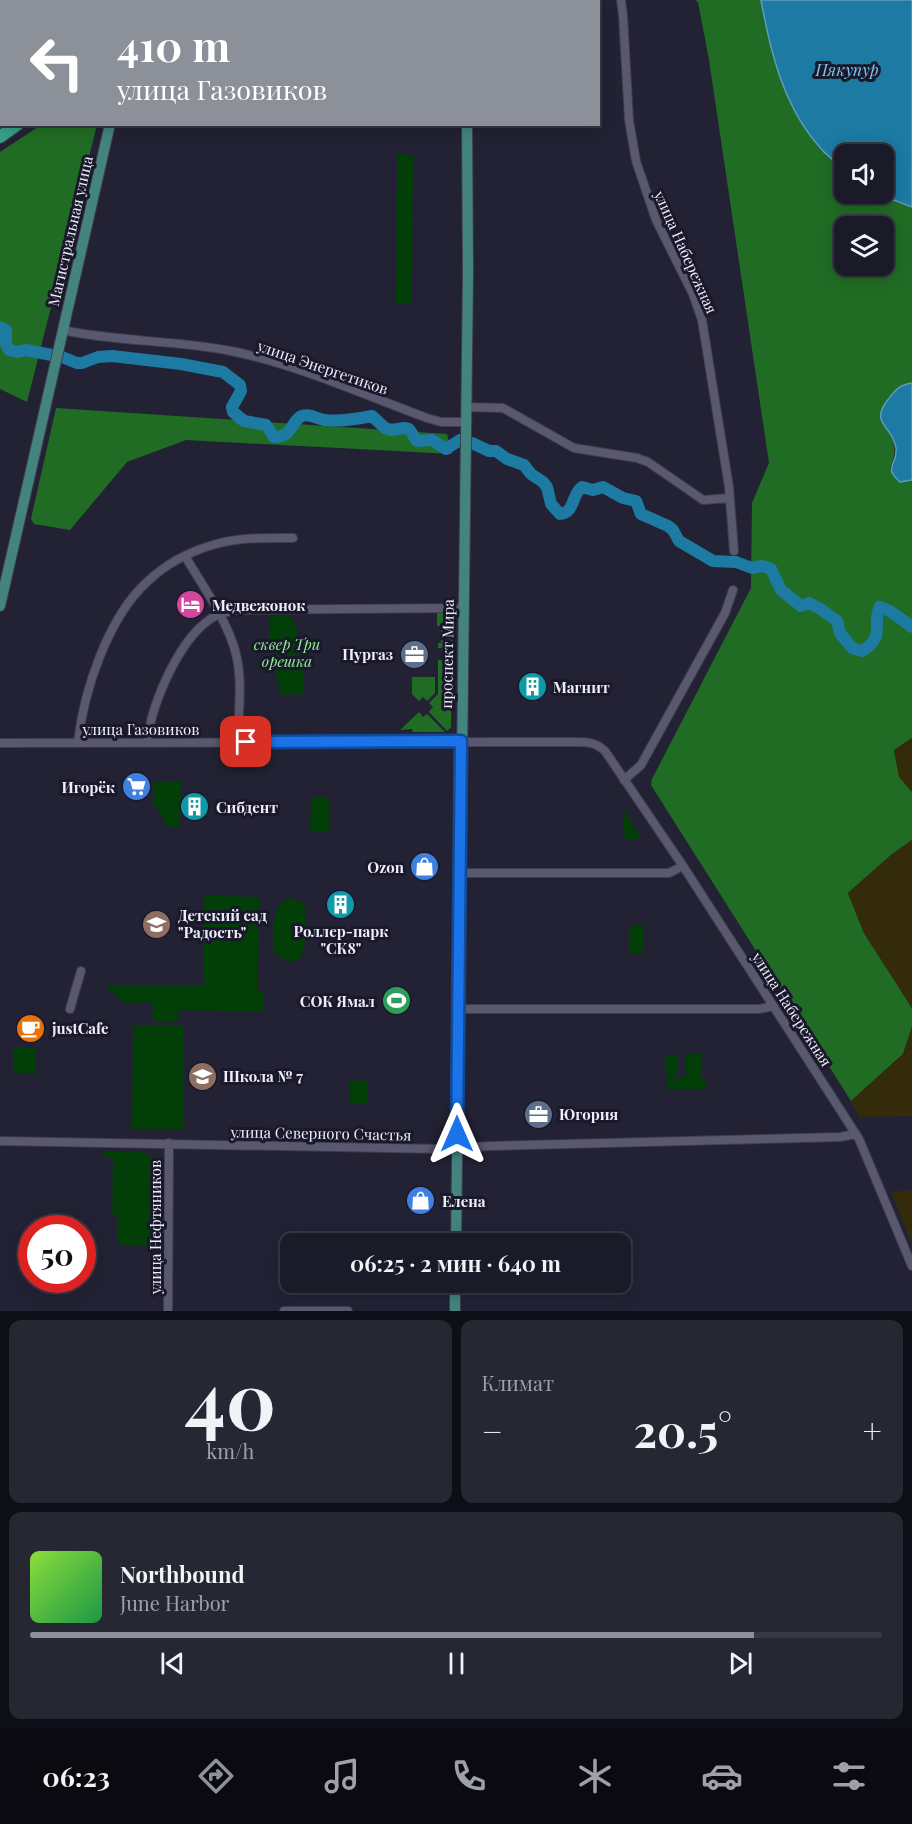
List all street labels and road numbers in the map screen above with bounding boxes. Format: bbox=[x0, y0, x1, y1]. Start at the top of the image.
street label: Магистральная улица bbox=[43, 153, 97, 308]
street label: улица Набережная bbox=[650, 186, 722, 317]
street label: улица Энергетиков bbox=[254, 335, 391, 399]
street label: проспект Мира bbox=[436, 599, 458, 709]
street label: улица Газовиков bbox=[82, 719, 199, 739]
street label: улица Набережная bbox=[747, 947, 836, 1070]
street label: улица Северного Счастья bbox=[229, 1121, 412, 1145]
street label: улица Нефтяников bbox=[145, 1160, 165, 1295]

